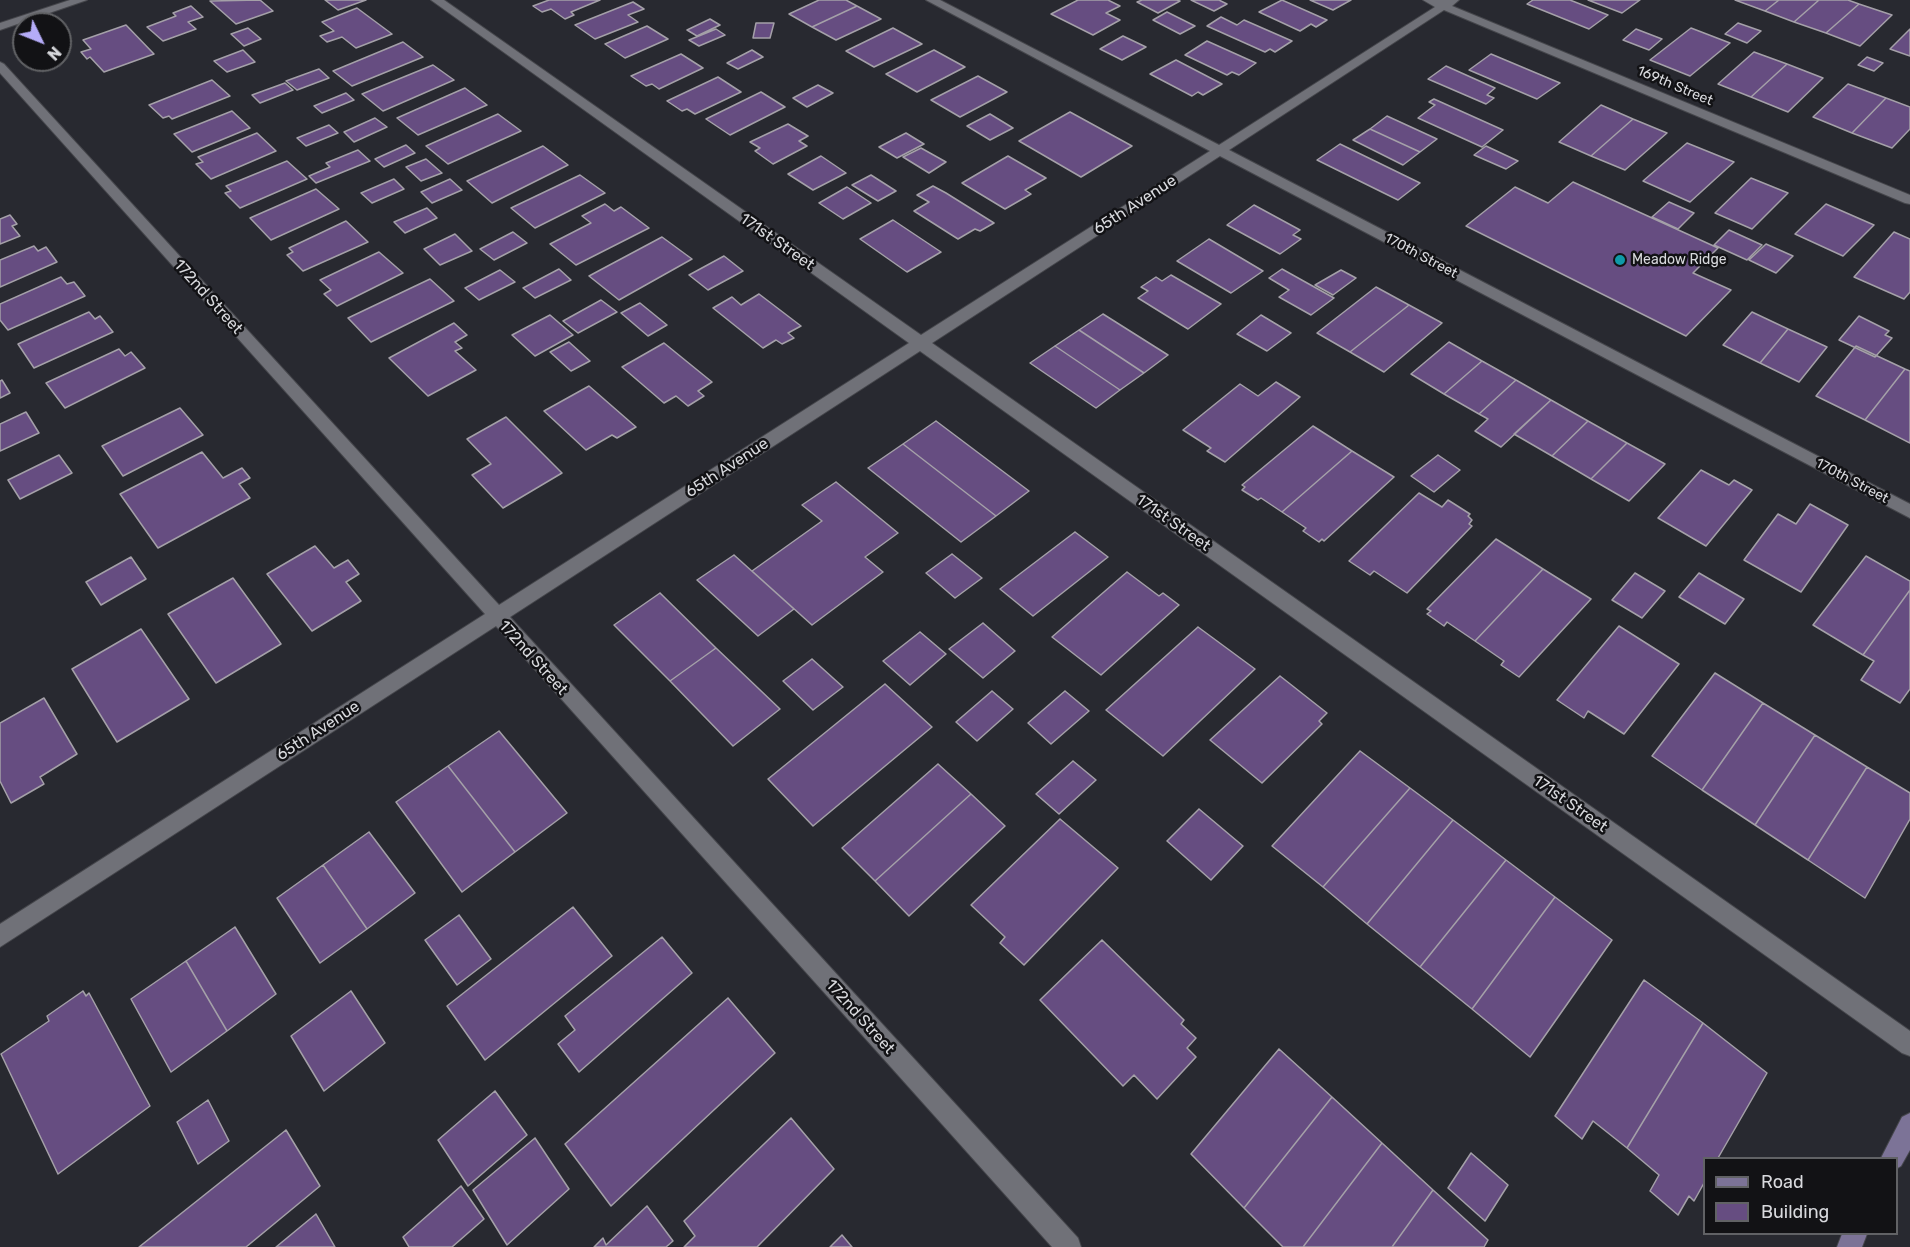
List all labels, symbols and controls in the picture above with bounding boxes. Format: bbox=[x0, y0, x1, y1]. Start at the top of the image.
north arrow bbox=[12, 12, 72, 72]
text: N bbox=[43, 43, 65, 64]
street label: 169th Street bbox=[1635, 63, 1715, 109]
street label: 65th Avenue bbox=[1090, 171, 1180, 239]
street label: 171st Street bbox=[736, 209, 818, 275]
street label: 170th Street bbox=[1382, 230, 1460, 282]
place label: Meadow Ridge bbox=[1632, 252, 1727, 268]
marker: Meadow Ridge bbox=[1613, 253, 1627, 267]
street label: 172nd Street bbox=[169, 256, 247, 338]
street label: 65th Avenue bbox=[682, 434, 772, 502]
street label: 170th Street bbox=[1813, 455, 1891, 507]
street label: 171st Street bbox=[1132, 490, 1214, 556]
street label: 172nd Street bbox=[494, 617, 572, 699]
street label: 65th Avenue bbox=[273, 697, 363, 765]
street label: 171st Street bbox=[1529, 771, 1611, 837]
street label: 172nd Street bbox=[821, 976, 899, 1058]
legend bbox=[1703, 1157, 1898, 1235]
text: Road bbox=[1761, 1171, 1804, 1193]
text: Building bbox=[1761, 1201, 1829, 1223]

